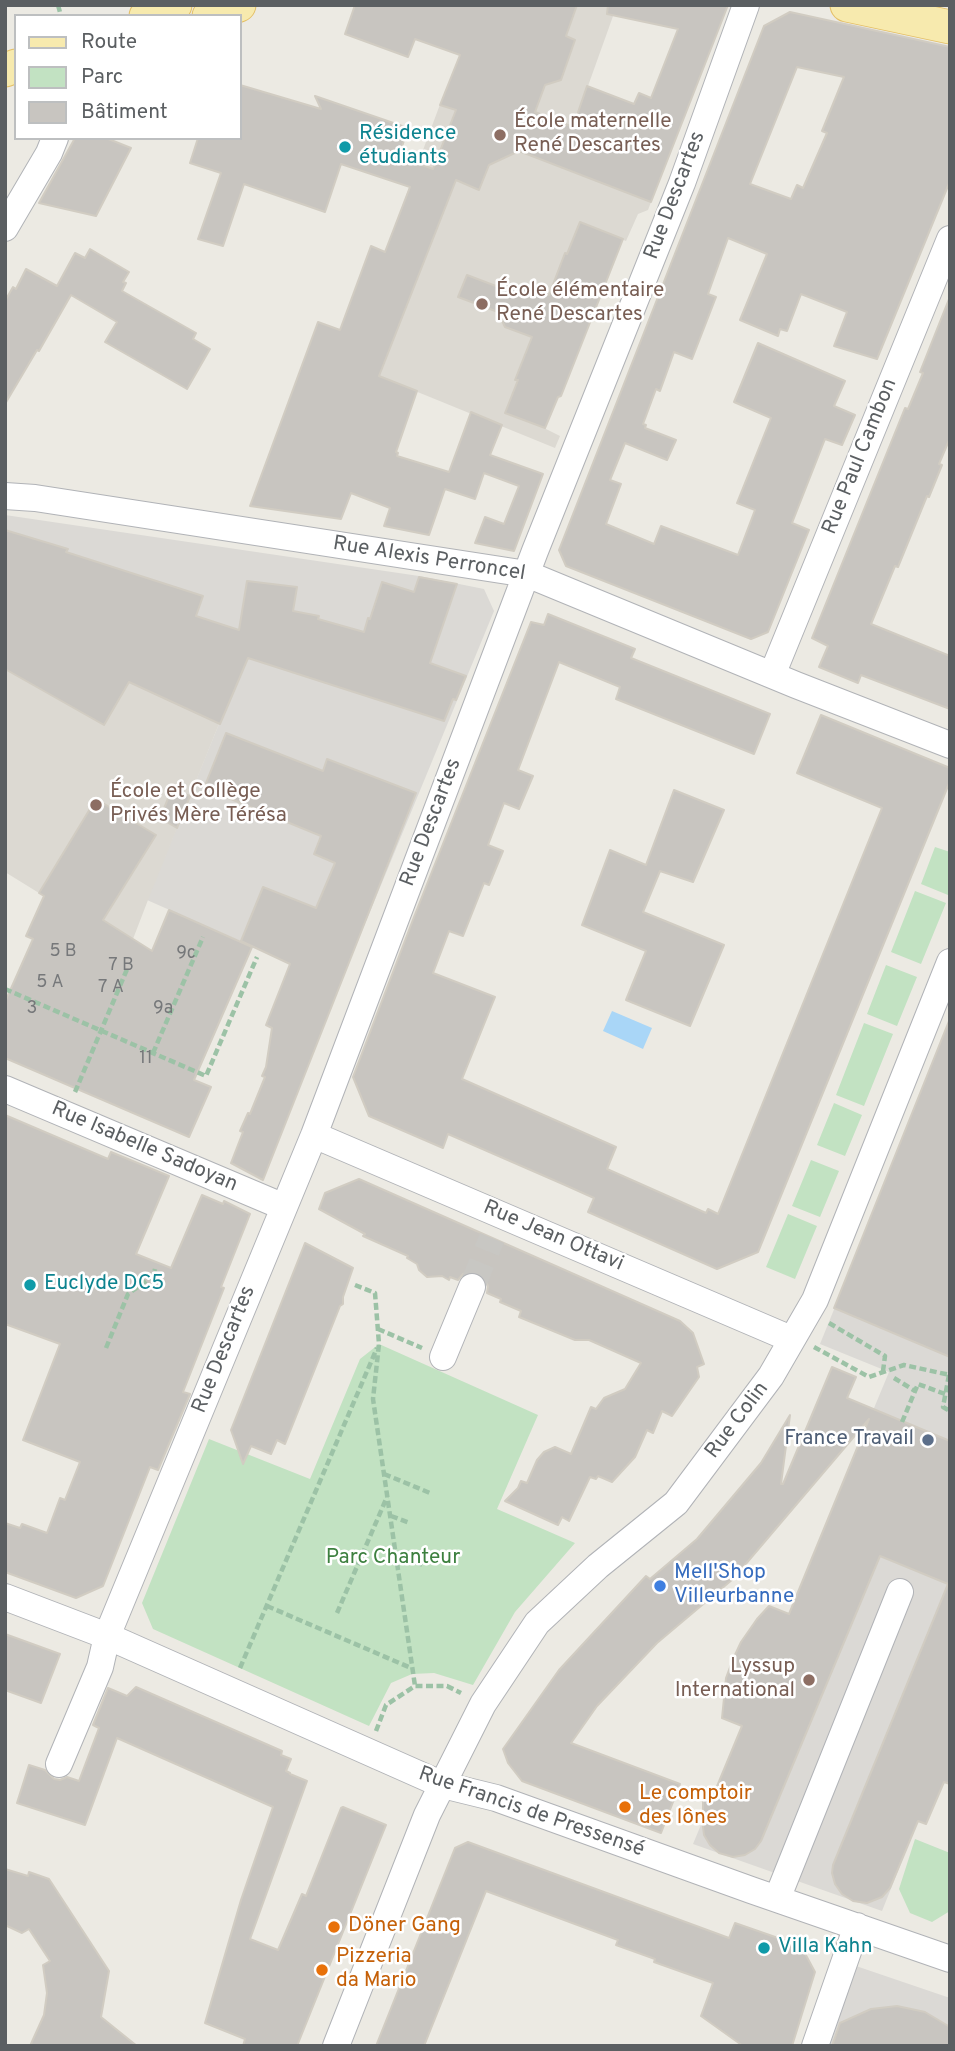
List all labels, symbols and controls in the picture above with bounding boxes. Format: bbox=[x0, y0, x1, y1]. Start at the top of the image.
legend bbox=[14, 14, 242, 140]
text: Route bbox=[81, 29, 137, 56]
text: Parc bbox=[81, 64, 123, 91]
text: Bâtiment bbox=[81, 99, 168, 126]
place label: École maternelle René Descartes bbox=[514, 110, 672, 160]
place label: Résidence étudiants bbox=[359, 122, 456, 172]
marker: École maternelle René Descartes bbox=[492, 127, 508, 143]
street label: Rue Descartes bbox=[640, 128, 712, 264]
marker: Résidence étudiants bbox=[337, 139, 353, 155]
place label: École élémentaire René Descartes bbox=[496, 279, 664, 329]
marker: École élémentaire René Descartes bbox=[474, 296, 490, 312]
street label: Rue Paul Cambon bbox=[818, 375, 904, 539]
street label: Rue Alexis Perroncel bbox=[331, 532, 527, 588]
street label: Rue Descartes bbox=[396, 755, 468, 891]
place label: École et Collège Privés Mère Térésa bbox=[110, 780, 287, 830]
marker: École et Collège Privés Mère Térésa bbox=[88, 797, 104, 813]
house number: 5 B bbox=[49, 941, 77, 963]
house number: 9c bbox=[176, 943, 196, 965]
house number: 7 B bbox=[108, 955, 134, 977]
house number: 5 A bbox=[36, 972, 64, 994]
house number: 7 A bbox=[98, 977, 124, 999]
house number: 3 bbox=[27, 998, 37, 1020]
house number: 9a bbox=[153, 998, 173, 1020]
house number: 11 bbox=[139, 1048, 153, 1070]
street label: Rue Isabelle Sadoyan bbox=[47, 1097, 241, 1199]
street label: Rue Jean Ottavi bbox=[479, 1196, 627, 1278]
place label: Euclyde DC5 bbox=[44, 1272, 164, 1298]
marker: Euclyde DC5 bbox=[22, 1277, 38, 1293]
street label: Rue Descartes bbox=[188, 1283, 262, 1417]
street label: Rue Colin bbox=[701, 1378, 775, 1464]
place label: France Travail bbox=[784, 1427, 914, 1453]
marker: France Travail bbox=[920, 1432, 936, 1448]
park label: Parc Chanteur bbox=[326, 1546, 460, 1572]
place label: Mell'Shop Villeurbanne bbox=[674, 1561, 794, 1611]
marker: Mell'Shop Villeurbanne bbox=[652, 1578, 668, 1594]
place label: Lyssup International bbox=[675, 1655, 795, 1705]
marker: Lyssup International bbox=[801, 1672, 817, 1688]
street label: Rue Francis de Pressensé bbox=[415, 1762, 647, 1864]
place label: Le comptoir des lônes bbox=[639, 1782, 752, 1832]
marker: Le comptoir des lônes bbox=[617, 1799, 633, 1815]
place label: Döner Gang bbox=[348, 1914, 461, 1940]
marker: Döner Gang bbox=[326, 1919, 342, 1935]
place label: Villa Kahn bbox=[778, 1935, 873, 1961]
marker: Villa Kahn bbox=[756, 1940, 772, 1956]
place label: Pizzeria da Mario bbox=[336, 1945, 416, 1995]
marker: Pizzeria da Mario bbox=[314, 1962, 330, 1978]

